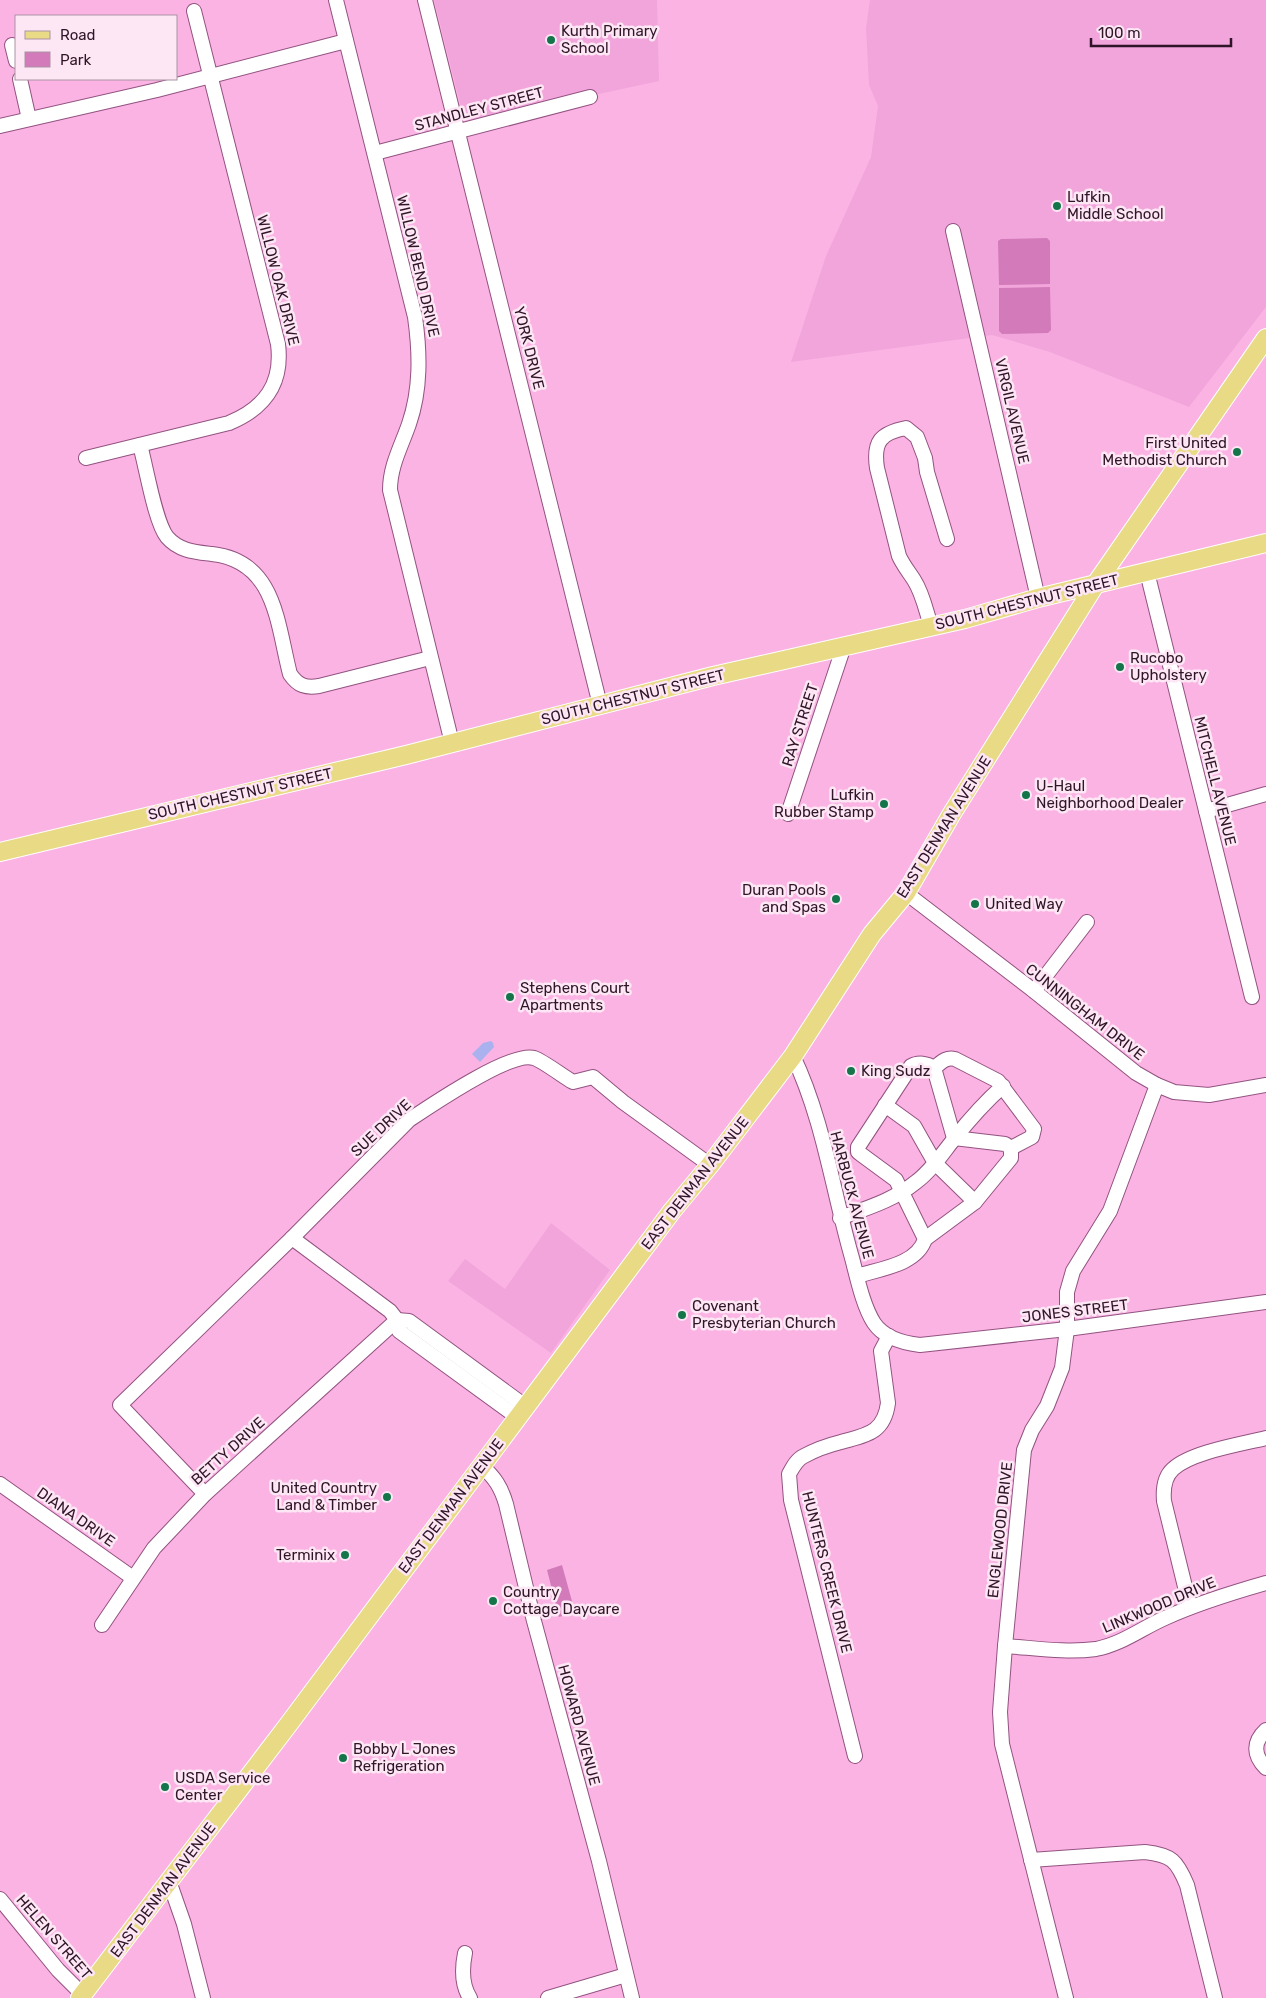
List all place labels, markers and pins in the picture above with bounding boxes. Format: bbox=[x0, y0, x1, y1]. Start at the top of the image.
place label: Kurth Primary School bbox=[561, 22, 658, 57]
marker: Kurth Primary School bbox=[545, 34, 557, 46]
place label: Lufkin Middle School bbox=[1067, 188, 1164, 223]
marker: Lufkin Middle School bbox=[1051, 200, 1063, 212]
place label: First United Methodist Church bbox=[1102, 434, 1227, 469]
marker: First United Methodist Church bbox=[1231, 446, 1243, 458]
place label: Rucobo Upholstery bbox=[1130, 649, 1207, 684]
marker: Rucobo Upholstery bbox=[1114, 661, 1126, 673]
place label: U-Haul Neighborhood Dealer bbox=[1036, 777, 1184, 812]
place label: Lufkin Rubber Stamp bbox=[774, 786, 874, 821]
marker: U-Haul Neighborhood Dealer bbox=[1020, 789, 1032, 801]
marker: Lufkin Rubber Stamp bbox=[878, 798, 890, 810]
place label: Duran Pools and Spas bbox=[742, 881, 826, 916]
marker: Duran Pools and Spas bbox=[830, 893, 842, 905]
place label: United Way bbox=[985, 895, 1063, 913]
marker: United Way bbox=[969, 898, 981, 910]
place label: Stephens Court Apartments bbox=[520, 979, 630, 1014]
marker: Stephens Court Apartments bbox=[504, 991, 516, 1003]
place label: King Sudz bbox=[861, 1062, 931, 1080]
marker: King Sudz bbox=[845, 1065, 857, 1077]
place label: Covenant Presbyterian Church bbox=[692, 1297, 836, 1332]
marker: Covenant Presbyterian Church bbox=[676, 1309, 688, 1321]
place label: United Country Land & Timber bbox=[270, 1479, 377, 1514]
marker: United Country Land & Timber bbox=[381, 1491, 393, 1503]
place label: Terminix bbox=[276, 1546, 335, 1564]
marker: Terminix bbox=[339, 1549, 351, 1561]
place label: Country Cottage Daycare bbox=[503, 1583, 620, 1618]
marker: Country Cottage Daycare bbox=[487, 1595, 499, 1607]
place label: Bobby L Jones Refrigeration bbox=[353, 1740, 456, 1775]
marker: Bobby L Jones Refrigeration bbox=[337, 1752, 349, 1764]
place label: USDA Service Center bbox=[175, 1769, 270, 1804]
marker: USDA Service Center bbox=[159, 1781, 171, 1793]

